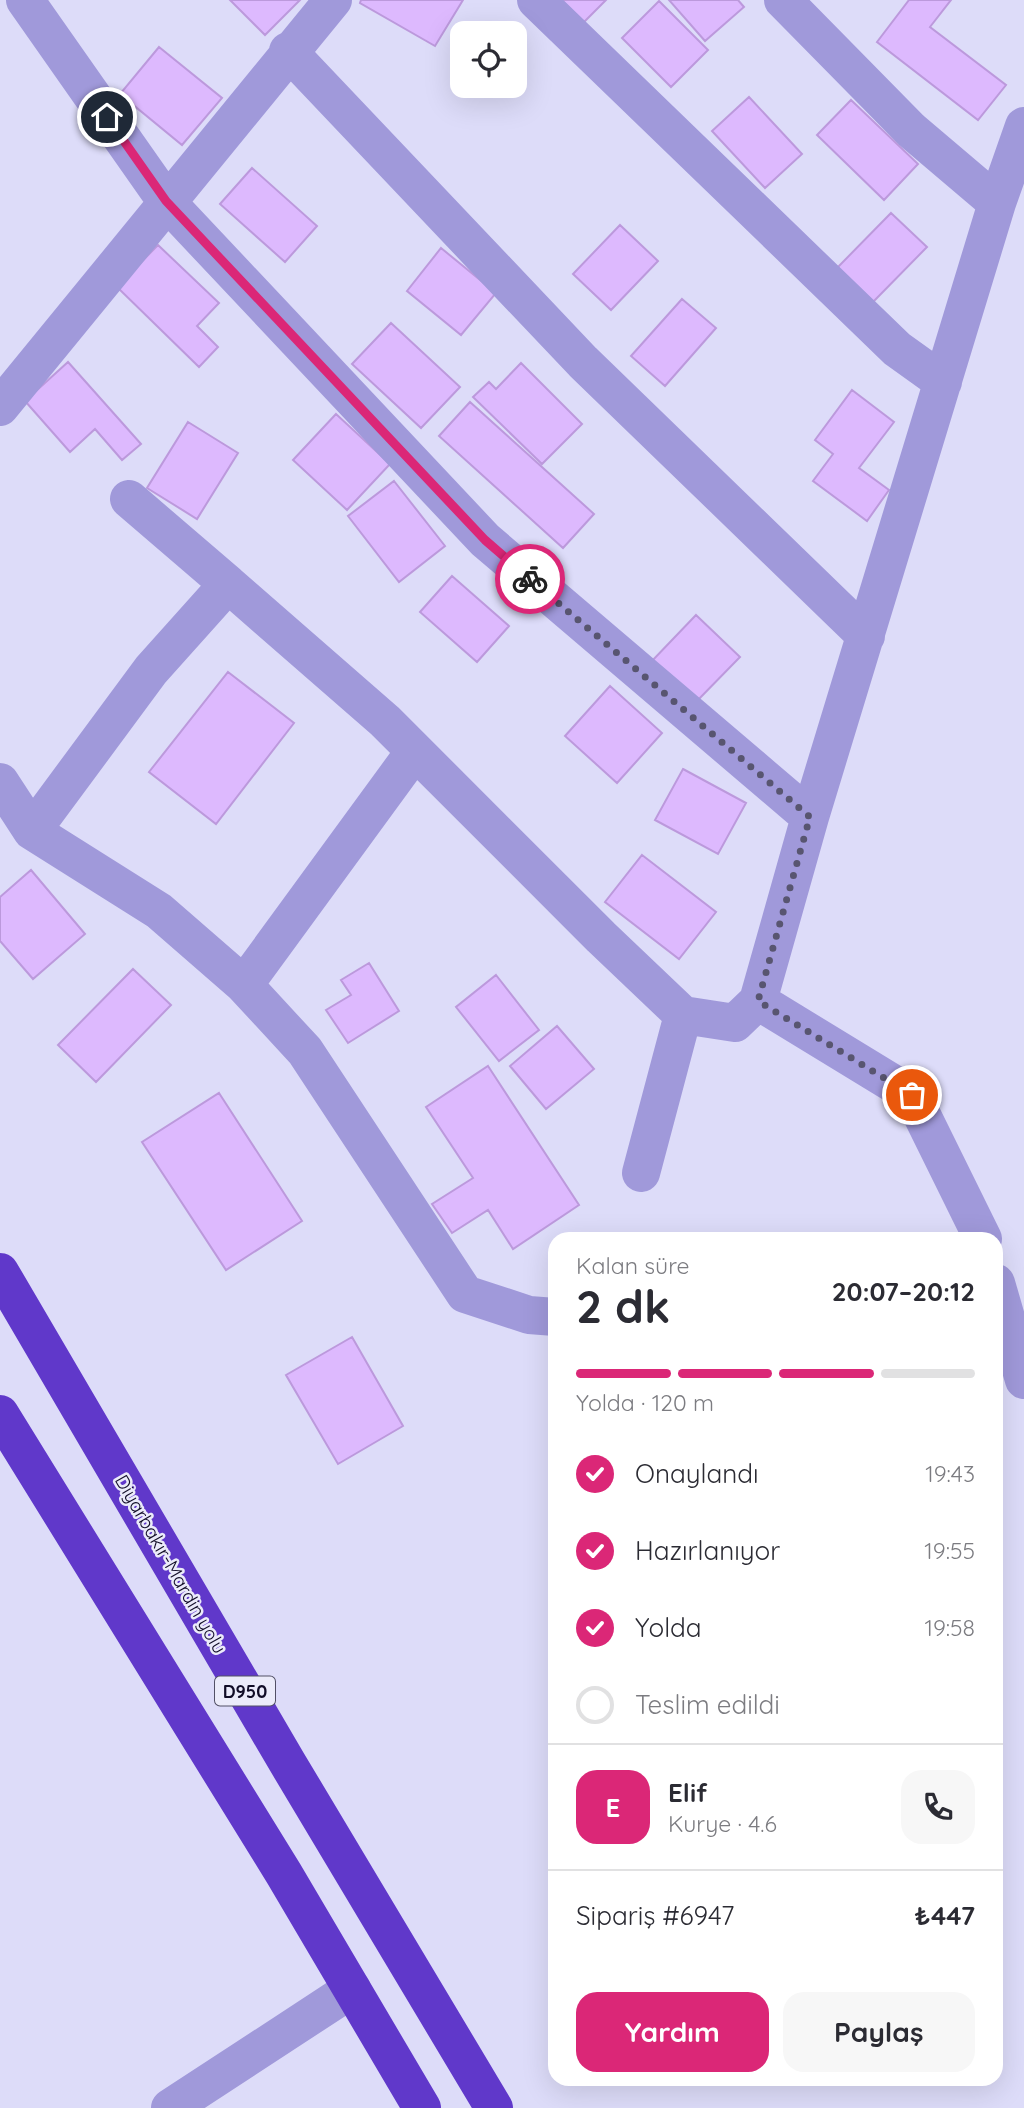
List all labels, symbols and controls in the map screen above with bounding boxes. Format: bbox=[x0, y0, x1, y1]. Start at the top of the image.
map controls bbox=[450, 21, 527, 98]
button: locate bbox=[450, 21, 527, 98]
pin bbox=[77, 87, 137, 147]
icon: home bbox=[88, 98, 126, 136]
courier bbox=[495, 544, 565, 614]
icon: bike bbox=[511, 560, 549, 598]
pin bbox=[882, 1065, 942, 1125]
icon: bag bbox=[893, 1076, 931, 1114]
text: Kalan süre bbox=[576, 1251, 689, 1280]
text: 20:07–20:12 bbox=[832, 1275, 975, 1308]
text: 2 dk bbox=[576, 1277, 670, 1335]
text: Yolda · 120 m bbox=[576, 1388, 714, 1417]
icon: check bbox=[576, 1455, 614, 1493]
text: Onaylandı bbox=[635, 1457, 759, 1490]
text: 19:43 bbox=[925, 1459, 975, 1488]
street label: Diyarbakır-Mardin yolu bbox=[110, 1470, 232, 1658]
icon: check bbox=[576, 1532, 614, 1570]
text: Hazırlanıyor bbox=[635, 1534, 780, 1567]
text: 19:55 bbox=[924, 1536, 975, 1565]
icon: check bbox=[576, 1609, 614, 1647]
text: Yolda bbox=[635, 1611, 701, 1644]
text: 19:58 bbox=[924, 1613, 975, 1642]
road number: D950 bbox=[215, 1676, 275, 1706]
text: Teslim edildi bbox=[635, 1688, 780, 1721]
button: phone bbox=[901, 1770, 975, 1844]
text: Elif bbox=[668, 1776, 707, 1809]
text: E bbox=[606, 1791, 620, 1824]
text: Kurye · 4.6 bbox=[668, 1809, 777, 1838]
text: Sipariş #6947 bbox=[576, 1899, 734, 1932]
text: ₺447 bbox=[914, 1899, 975, 1932]
button: Yardım bbox=[576, 1992, 769, 2072]
button: Paylaş bbox=[783, 1992, 975, 2072]

